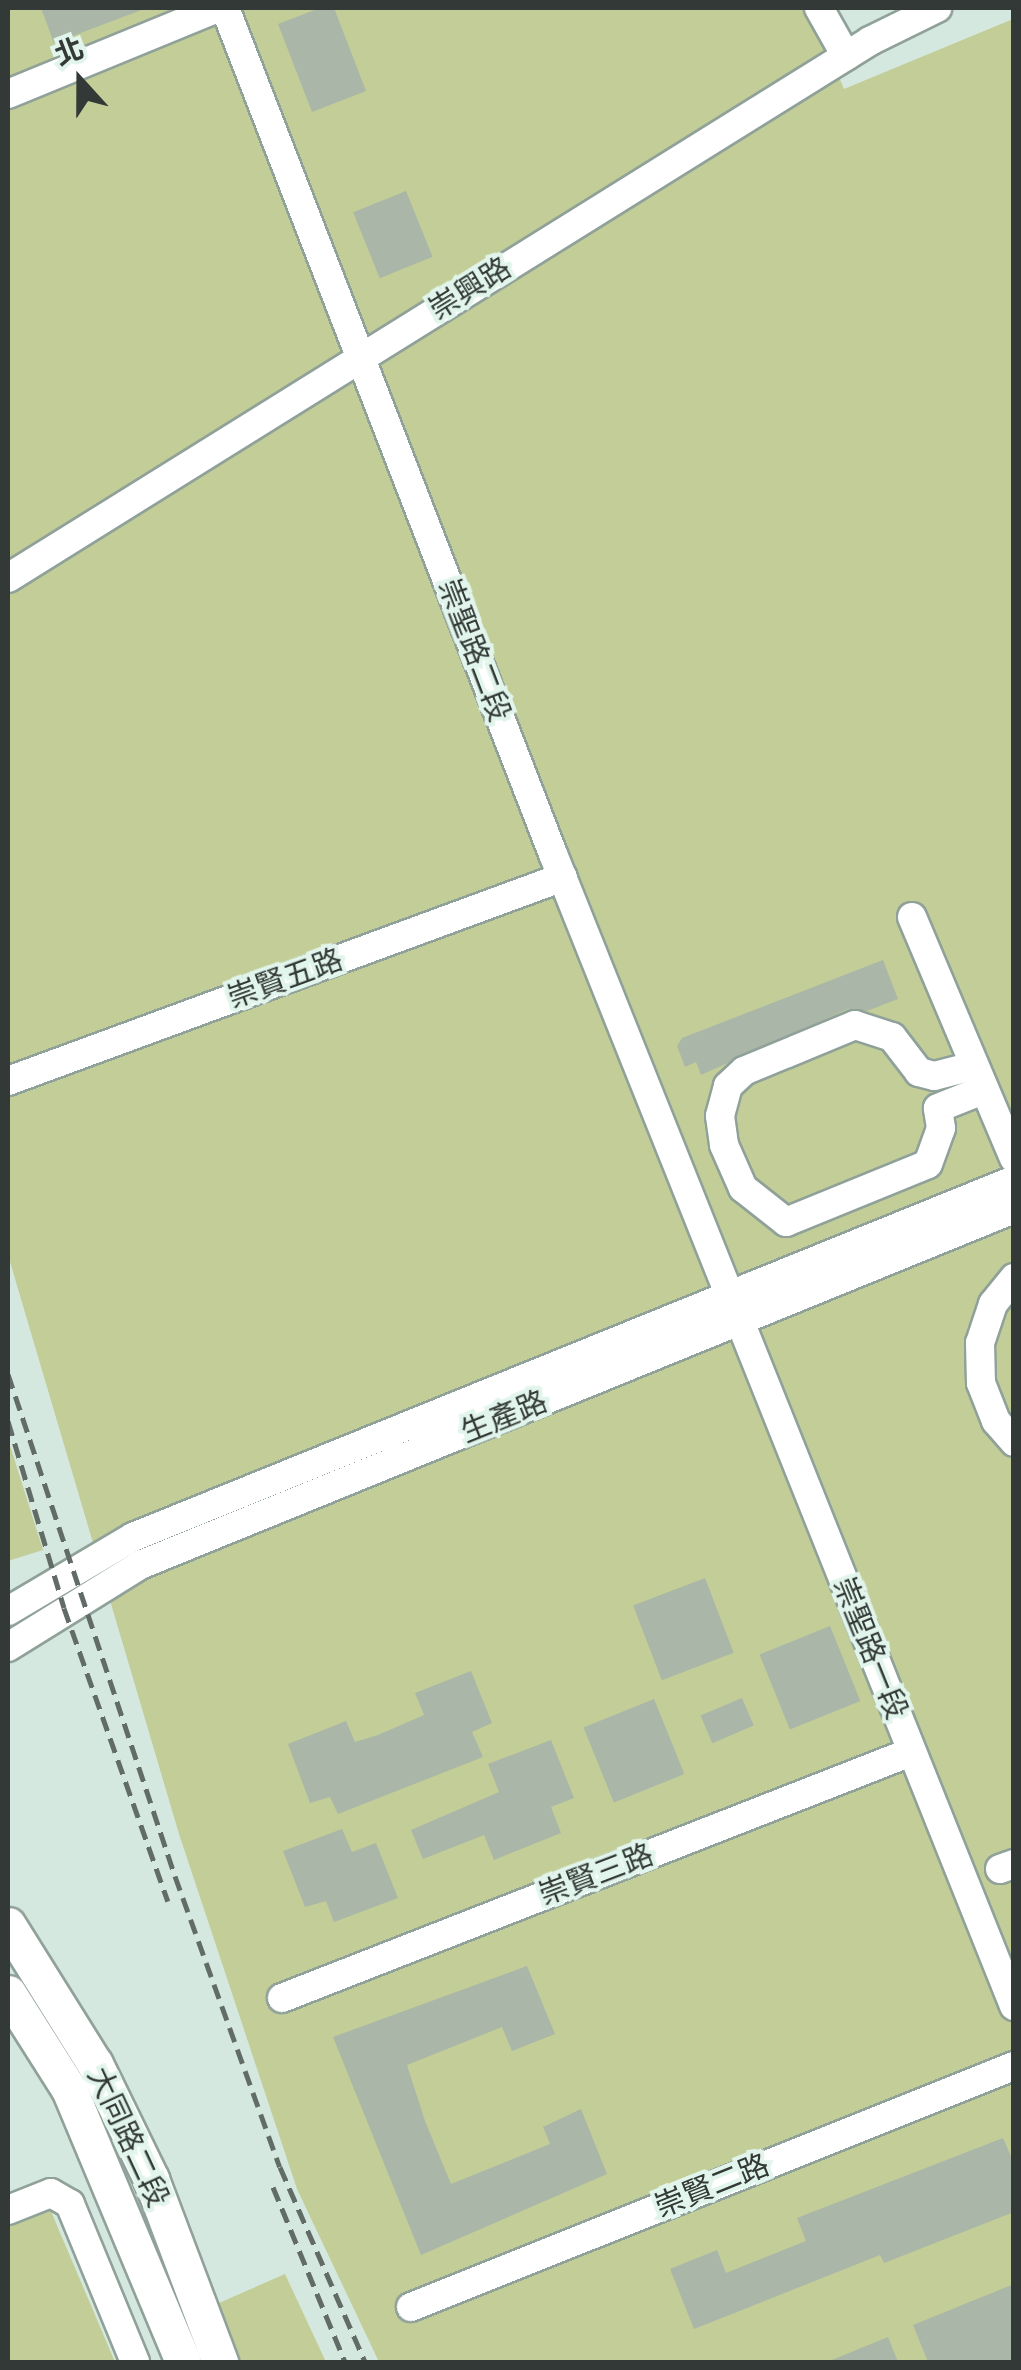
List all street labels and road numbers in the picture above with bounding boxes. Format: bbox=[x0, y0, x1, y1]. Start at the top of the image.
street label: 崇興路 bbox=[422, 250, 518, 328]
street label: 崇聖路二段 bbox=[430, 574, 518, 726]
street label: 崇賢五路 bbox=[222, 942, 348, 1016]
street label: 生產路 bbox=[456, 1383, 552, 1451]
street label: 崇聖路一段 bbox=[825, 1572, 915, 1724]
street label: 崇賢三路 bbox=[534, 1837, 658, 1913]
street label: 大同路二段 bbox=[80, 2061, 176, 2213]
street label: 崇賢二路 bbox=[650, 2147, 774, 2225]

